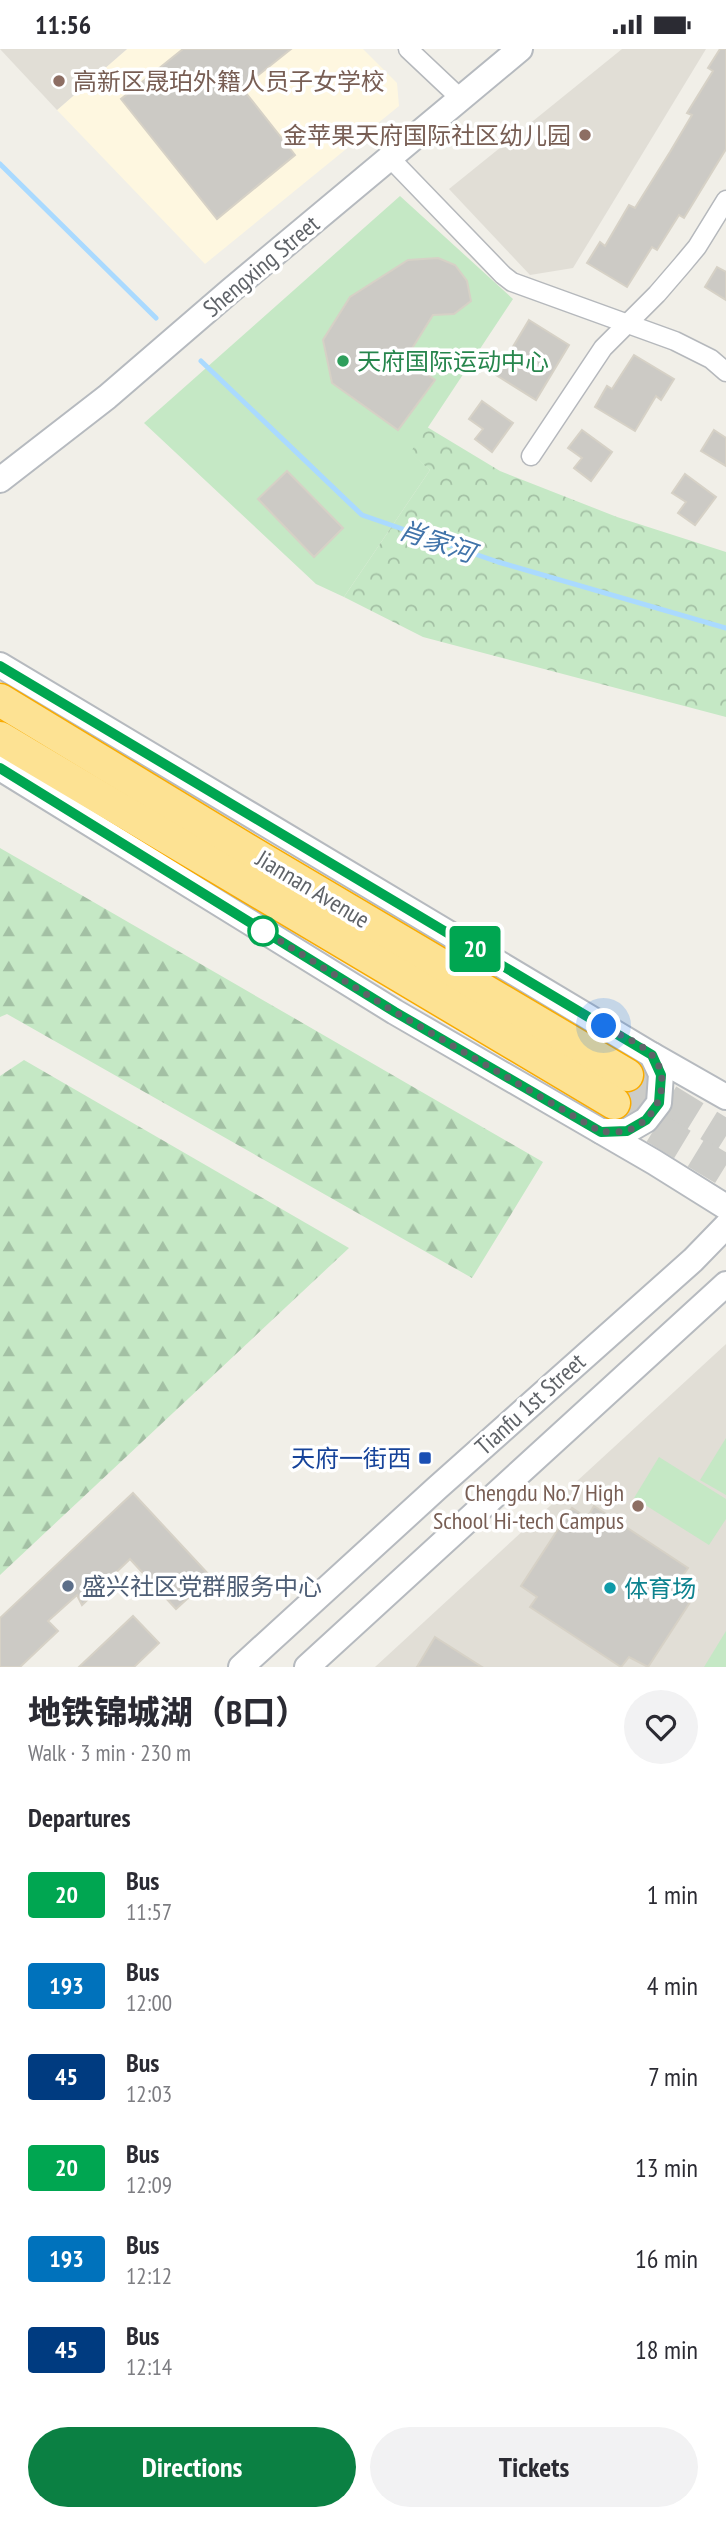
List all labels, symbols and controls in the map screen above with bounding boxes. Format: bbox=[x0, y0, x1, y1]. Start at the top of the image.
text: 11:56 bbox=[35, 8, 91, 41]
place label: 高新区晟珀外籍人员子女学校 bbox=[73, 66, 385, 97]
marker: 高新区晟珀外籍人员子女学校 bbox=[51, 73, 67, 89]
place label: 金苹果天府国际社区幼儿园 bbox=[283, 120, 571, 151]
marker: 金苹果天府国际社区幼儿园 bbox=[577, 127, 593, 143]
street label: Shengxing Street bbox=[196, 208, 326, 324]
place label: 天府国际运动中心 bbox=[357, 346, 549, 377]
marker: 天府国际运动中心 bbox=[335, 353, 351, 369]
water label: 肖家河 bbox=[395, 513, 484, 571]
street label: Jiannan Avenue bbox=[250, 843, 375, 935]
unlabelled marker bbox=[248, 916, 278, 946]
line badge: 20 bbox=[444, 926, 506, 972]
text: 20 bbox=[464, 933, 486, 964]
your location bbox=[586, 1008, 621, 1043]
street label: Tianfu 1st Street bbox=[468, 1346, 592, 1462]
place label: 天府一街西 bbox=[291, 1443, 411, 1474]
marker: 天府一街西 bbox=[417, 1450, 433, 1466]
place label: Chengdu No.7 High School Hi-tech Campus bbox=[433, 1477, 624, 1536]
marker: Chengdu No.7 High School Hi-tech Campus bbox=[630, 1498, 646, 1514]
place label: 盛兴社区党群服务中心 bbox=[82, 1571, 322, 1602]
place label: 体育场 bbox=[624, 1573, 696, 1604]
marker: 盛兴社区党群服务中心 bbox=[60, 1578, 76, 1594]
marker: 体育场 bbox=[602, 1580, 618, 1596]
text: 地铁锦城湖（B口） bbox=[28, 1690, 308, 1733]
button: heart bbox=[624, 1690, 698, 1764]
text: Walk · 3 min · 230 m bbox=[28, 1738, 191, 1767]
text: Departures bbox=[28, 1801, 131, 1834]
text: Bus bbox=[126, 1864, 159, 1897]
text: 1 min bbox=[647, 1878, 698, 1911]
text: 20 bbox=[55, 1879, 78, 1910]
text: 11:57 bbox=[126, 1897, 172, 1926]
text: Bus bbox=[126, 1955, 159, 1988]
text: 4 min bbox=[647, 1969, 698, 2002]
text: 193 bbox=[49, 1970, 84, 2001]
text: 12:00 bbox=[126, 1988, 172, 2017]
text: Bus bbox=[126, 2046, 159, 2079]
text: 7 min bbox=[648, 2060, 698, 2093]
text: 45 bbox=[55, 2061, 78, 2092]
text: 12:03 bbox=[126, 2079, 172, 2108]
text: Bus bbox=[126, 2137, 159, 2170]
text: 13 min bbox=[635, 2151, 698, 2184]
text: 20 bbox=[55, 2152, 78, 2183]
text: 12:09 bbox=[126, 2170, 172, 2199]
text: Bus bbox=[126, 2228, 159, 2261]
text: 16 min bbox=[635, 2242, 698, 2275]
text: 193 bbox=[49, 2243, 84, 2274]
text: 12:12 bbox=[126, 2261, 172, 2290]
text: Bus bbox=[126, 2319, 159, 2352]
text: 18 min bbox=[635, 2333, 698, 2366]
text: 45 bbox=[55, 2334, 78, 2365]
text: 12:14 bbox=[126, 2352, 172, 2381]
button: Directions bbox=[28, 2427, 356, 2507]
button: Tickets bbox=[370, 2427, 698, 2507]

